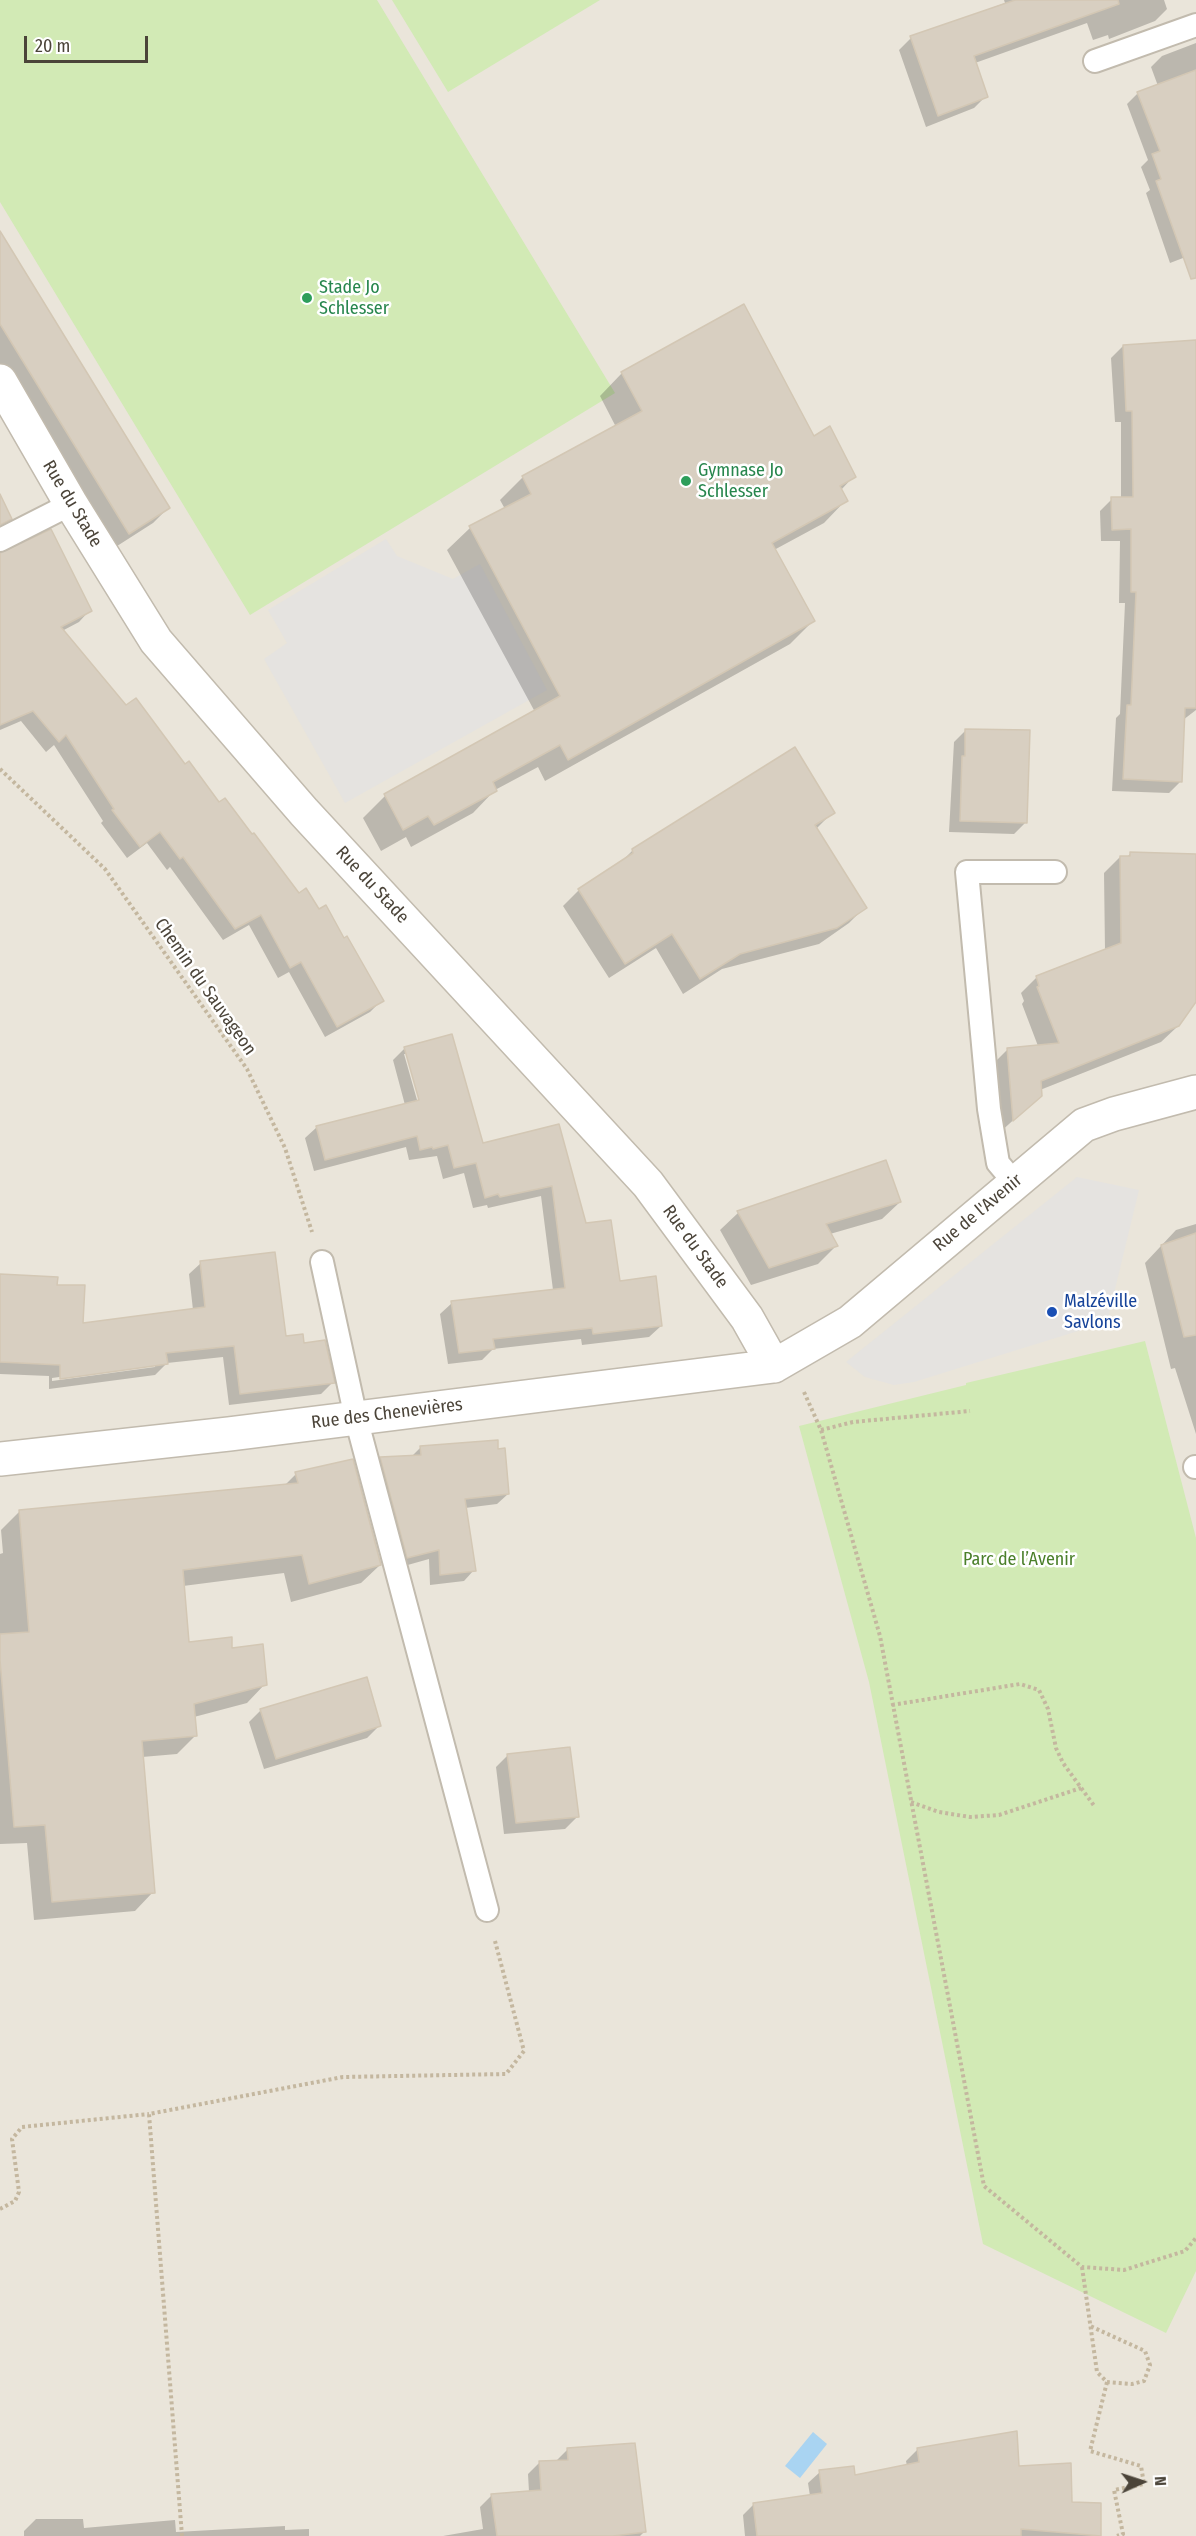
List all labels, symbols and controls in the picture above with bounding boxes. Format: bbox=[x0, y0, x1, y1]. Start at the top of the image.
scale bar bbox=[27, 24, 152, 62]
text: 20 m bbox=[35, 35, 70, 57]
place label: Stade Jo Schlesser bbox=[319, 277, 389, 320]
marker: Stade Jo Schlesser bbox=[300, 291, 314, 305]
street label: Rue du Stade bbox=[38, 457, 106, 551]
place label: Gymnase Jo Schlesser bbox=[698, 460, 784, 502]
marker: Gymnase Jo Schlesser bbox=[679, 474, 693, 488]
street label: Rue du Stade bbox=[331, 842, 413, 928]
street label: Chemin du Sauvageon bbox=[150, 914, 260, 1060]
street label: Rue de l'Avenir bbox=[929, 1170, 1027, 1256]
street label: Rue du Stade bbox=[658, 1201, 732, 1293]
place label: Malzéville Savlons bbox=[1064, 1291, 1137, 1334]
marker: Malzéville Savlons bbox=[1045, 1305, 1059, 1319]
street label: Rue des Chenevières bbox=[310, 1394, 464, 1434]
park label: Parc de l’Avenir bbox=[963, 1549, 1075, 1571]
north arrow bbox=[1112, 2452, 1172, 2512]
text: N bbox=[1151, 2476, 1170, 2486]

